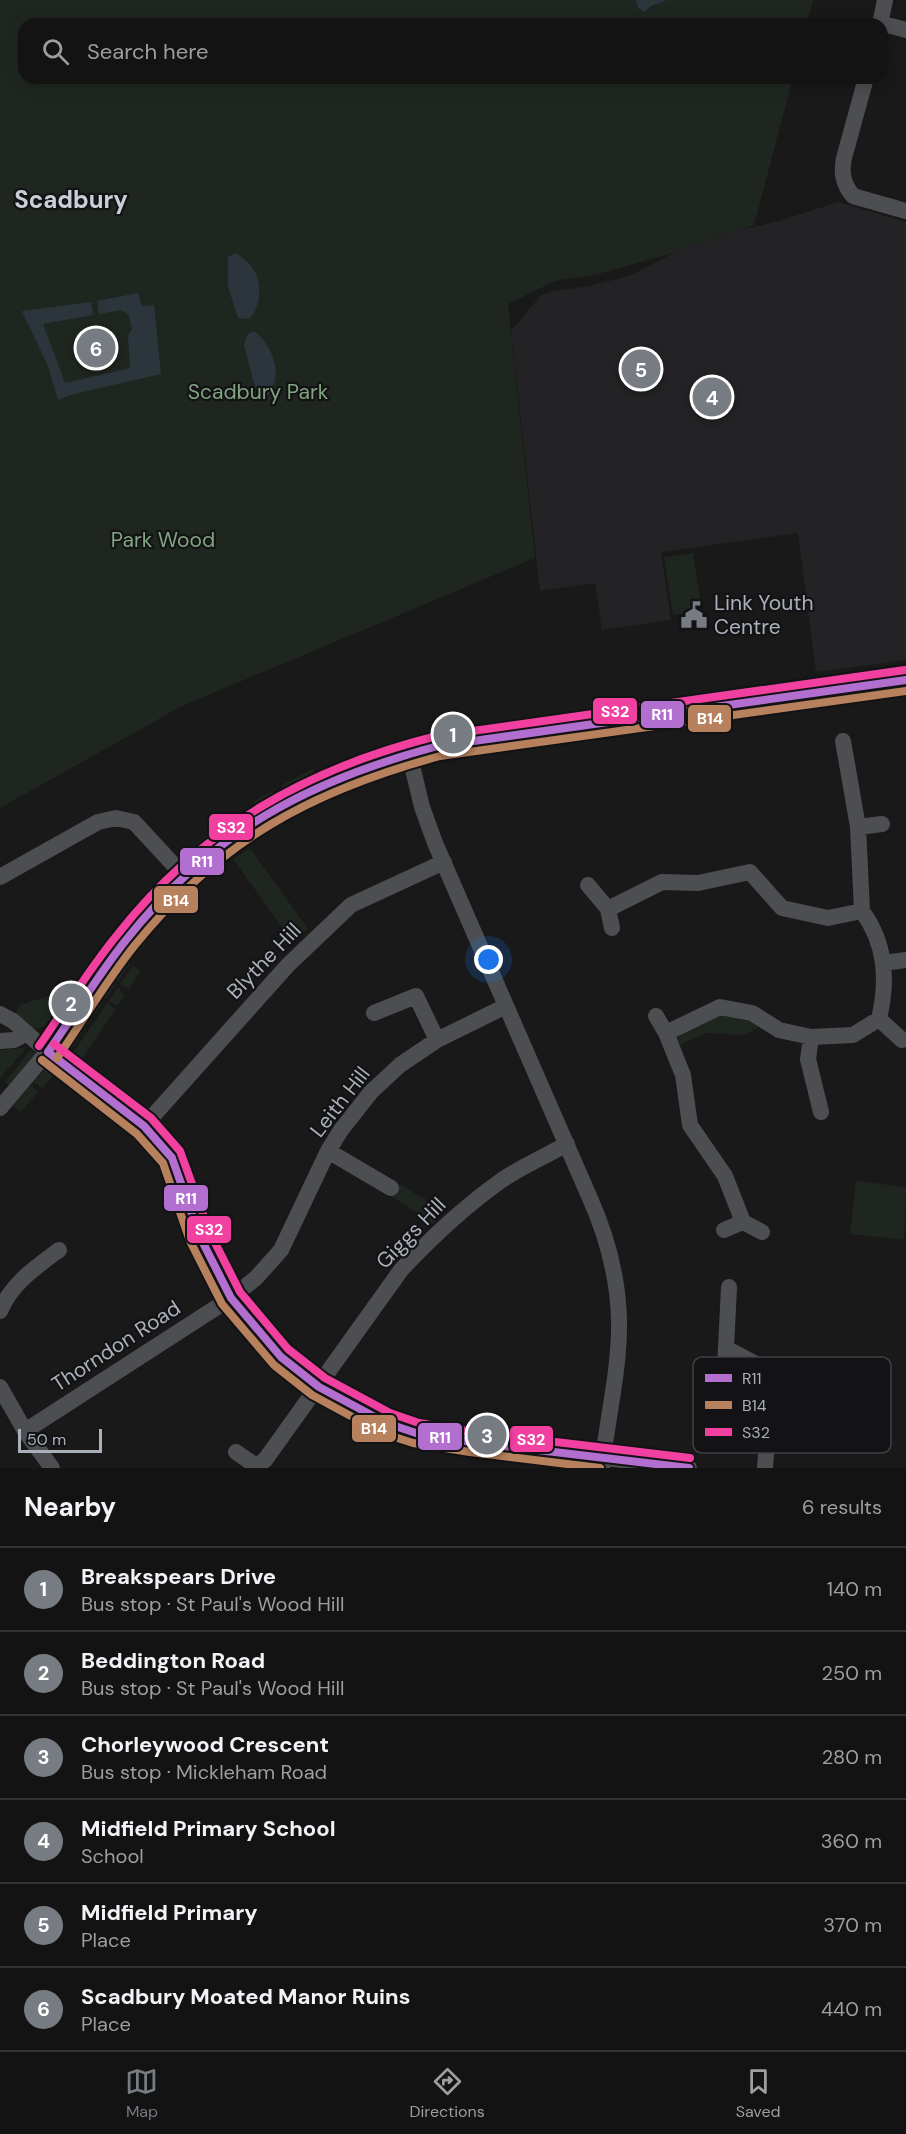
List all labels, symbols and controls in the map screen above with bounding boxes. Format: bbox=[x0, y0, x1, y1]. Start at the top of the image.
search box bbox=[18, 18, 888, 84]
icon: search bbox=[39, 35, 72, 68]
text: Search here bbox=[87, 37, 208, 66]
district label: Scadbury bbox=[14, 184, 128, 215]
pin: 6 bbox=[76, 326, 116, 370]
pin: 5 bbox=[622, 346, 660, 392]
pin: 4 bbox=[692, 374, 732, 420]
park label: Scadbury Park bbox=[188, 378, 329, 406]
park label: Park Wood bbox=[111, 526, 215, 554]
place label: Link Youth Centre bbox=[714, 589, 813, 641]
public building icon: Link Youth Centre bbox=[679, 600, 709, 630]
line badge: S32 bbox=[592, 697, 638, 725]
line badge: R11 bbox=[640, 700, 685, 729]
text: S32 bbox=[601, 701, 629, 722]
text: R11 bbox=[651, 704, 673, 725]
line badge: B14 bbox=[687, 704, 732, 733]
text: B14 bbox=[697, 708, 723, 729]
pin: 1 bbox=[434, 712, 472, 756]
line badge: S32 bbox=[208, 813, 254, 841]
text: S32 bbox=[217, 817, 245, 838]
line badge: R11 bbox=[179, 847, 225, 876]
text: R11 bbox=[191, 851, 213, 872]
line badge: B14 bbox=[153, 885, 199, 914]
text: B14 bbox=[163, 890, 189, 911]
street label: Blythe Hill bbox=[221, 917, 307, 1005]
your location bbox=[474, 945, 503, 974]
pin: 2 bbox=[52, 980, 90, 1026]
street label: Leith Hill bbox=[304, 1061, 376, 1143]
line badge: R11 bbox=[163, 1184, 209, 1212]
text: R11 bbox=[175, 1188, 197, 1209]
street label: Giggs Hill bbox=[370, 1191, 452, 1275]
line badge: S32 bbox=[186, 1215, 232, 1244]
text: S32 bbox=[195, 1219, 223, 1240]
street label: Thorndon Road bbox=[46, 1294, 186, 1398]
legend bbox=[693, 1357, 891, 1453]
text: R11 bbox=[742, 1368, 762, 1389]
text: B14 bbox=[742, 1395, 767, 1416]
pin: 3 bbox=[468, 1412, 506, 1458]
line badge: B14 bbox=[351, 1414, 397, 1443]
text: B14 bbox=[361, 1418, 387, 1439]
line badge: R11 bbox=[417, 1422, 463, 1451]
text: S32 bbox=[742, 1422, 770, 1443]
line badge: S32 bbox=[509, 1425, 554, 1453]
scale bar bbox=[18, 1426, 102, 1454]
text: R11 bbox=[429, 1427, 451, 1448]
text: 50 m bbox=[27, 1429, 66, 1450]
text: S32 bbox=[517, 1429, 545, 1450]
text: Nearby bbox=[24, 1490, 116, 1524]
text: 6 results bbox=[802, 1494, 882, 1520]
text: Breakspears Drive bbox=[81, 1562, 276, 1591]
text: 1 bbox=[40, 1576, 47, 1602]
text: 140 m bbox=[827, 1576, 882, 1602]
text: Bus stop · St Paul's Wood Hill bbox=[81, 1591, 345, 1617]
text: Beddington Road bbox=[81, 1646, 265, 1675]
text: 2 bbox=[38, 1660, 49, 1686]
text: 250 m bbox=[821, 1660, 882, 1686]
text: Bus stop · St Paul's Wood Hill bbox=[81, 1675, 345, 1701]
text: Chorleywood Crescent bbox=[81, 1730, 329, 1759]
text: 3 bbox=[37, 1744, 50, 1770]
text: 280 m bbox=[822, 1744, 882, 1770]
text: Bus stop · Mickleham Road bbox=[81, 1759, 327, 1785]
text: Midfield Primary School bbox=[81, 1814, 336, 1843]
text: 4 bbox=[37, 1828, 50, 1854]
text: 360 m bbox=[821, 1828, 882, 1854]
text: School bbox=[81, 1843, 144, 1869]
text: Midfield Primary bbox=[81, 1898, 257, 1927]
text: 5 bbox=[37, 1912, 50, 1938]
text: 370 m bbox=[823, 1912, 882, 1938]
text: Place bbox=[81, 1927, 131, 1953]
text: Scadbury Moated Manor Ruins bbox=[81, 1982, 410, 2011]
text: 6 bbox=[37, 1996, 50, 2022]
text: 440 m bbox=[821, 1996, 882, 2022]
text: Place bbox=[81, 2011, 131, 2037]
tab: Map bbox=[125, 2065, 158, 2122]
tab: Directions bbox=[409, 2065, 485, 2122]
tab: Saved bbox=[736, 2065, 781, 2122]

